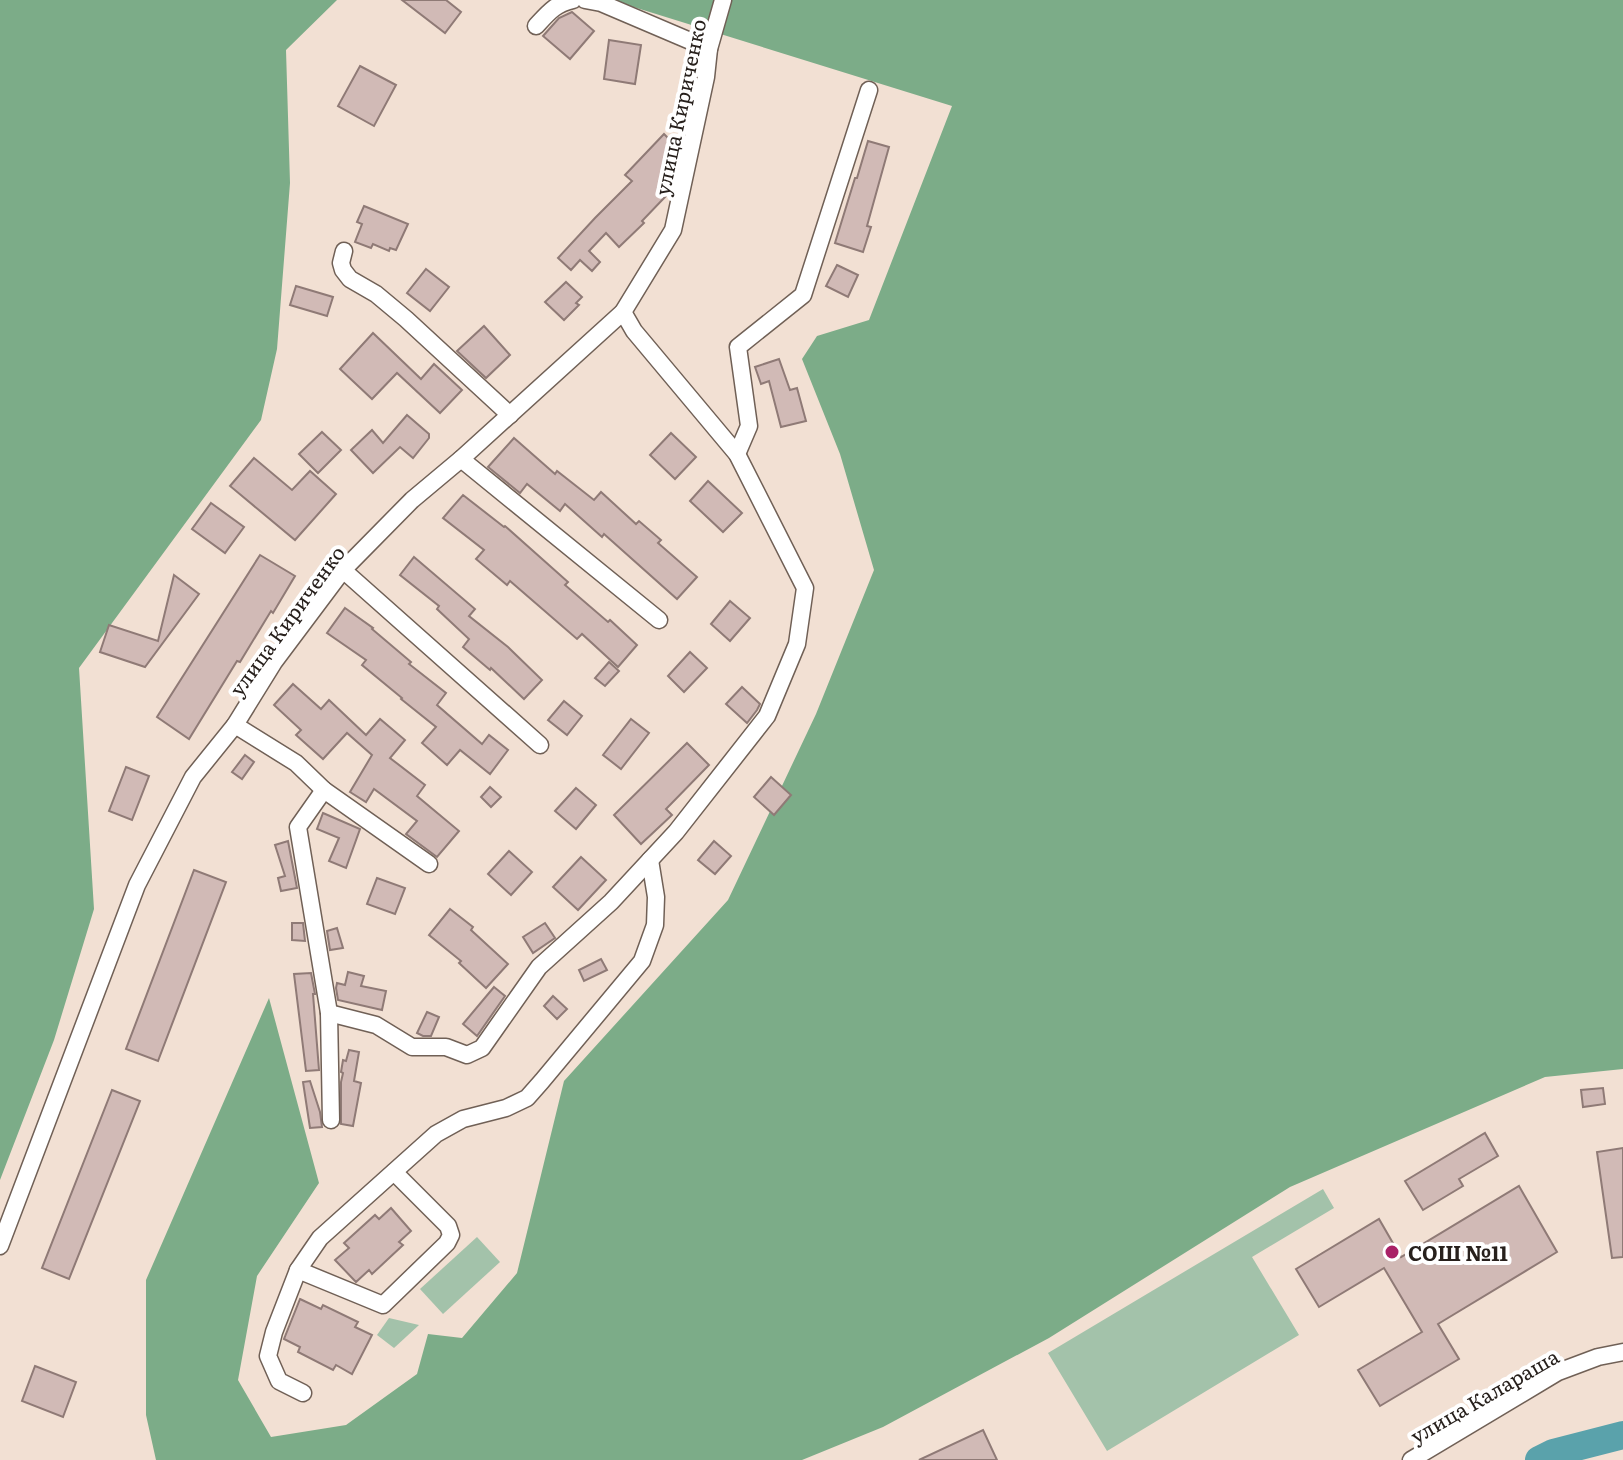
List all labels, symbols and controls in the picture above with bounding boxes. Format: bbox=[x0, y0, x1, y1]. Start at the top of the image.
street label: улица Кириченко bbox=[646, 16, 712, 198]
street label: улица Кириченко bbox=[221, 539, 351, 701]
place label: СОШ №11 bbox=[1408, 1237, 1508, 1267]
marker: СОШ №11 bbox=[1383, 1243, 1401, 1261]
street label: улица Калараша bbox=[1404, 1340, 1564, 1450]

